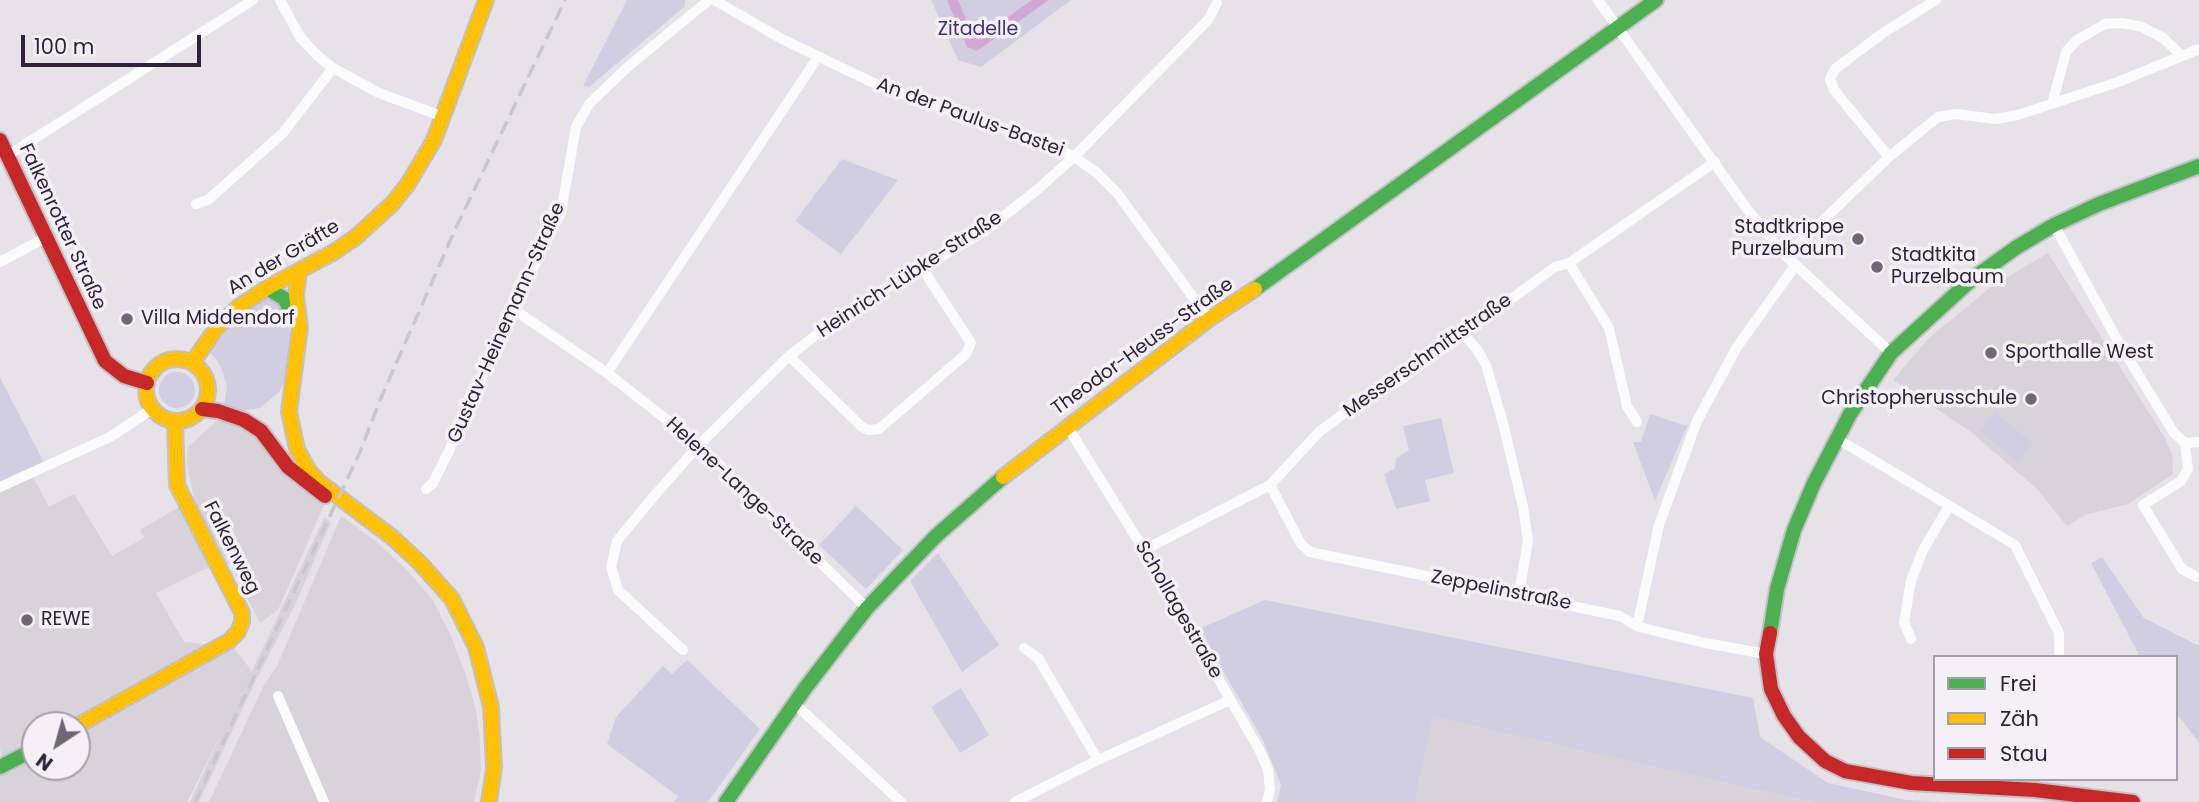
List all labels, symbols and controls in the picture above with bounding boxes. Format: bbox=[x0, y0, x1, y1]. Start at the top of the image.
park label: Zitadelle bbox=[938, 19, 1018, 41]
scale bar bbox=[24, 21, 205, 65]
text: 100 m bbox=[34, 32, 94, 61]
street label: An der Paulus-Bastei bbox=[873, 73, 1067, 163]
street label: Falkenrotter Straße bbox=[14, 140, 110, 314]
street label: Gustav-Heinemann-Straße bbox=[443, 199, 571, 447]
street label: Heinrich-Lübke-Straße bbox=[813, 207, 1007, 343]
street label: An der Gräfte bbox=[224, 216, 344, 300]
place label: Stadtkrippe Purzelbaum bbox=[1731, 217, 1844, 261]
marker: Stadtkrippe Purzelbaum bbox=[1850, 231, 1866, 247]
place label: Stadtkita Purzelbaum bbox=[1891, 245, 2004, 289]
marker: Stadtkita Purzelbaum bbox=[1869, 259, 1885, 275]
street label: Theodor-Heuss-Straße bbox=[1048, 273, 1238, 421]
street label: Messerschmittstraße bbox=[1340, 289, 1516, 423]
place label: Villa Middendorf bbox=[141, 308, 295, 330]
marker: Villa Middendorf bbox=[119, 311, 135, 327]
place label: Sporthalle West bbox=[2005, 342, 2154, 364]
marker: Sporthalle West bbox=[1983, 345, 1999, 361]
place label: Christopherusschule bbox=[1821, 388, 2017, 410]
marker: Christopherusschule bbox=[2023, 391, 2039, 407]
street label: Helene-Lange-Straße bbox=[661, 413, 827, 571]
street label: Falkenweg bbox=[198, 498, 264, 598]
street label: Schollagestraße bbox=[1129, 537, 1227, 683]
street label: Zeppelinstraße bbox=[1429, 566, 1573, 616]
place label: REWE bbox=[41, 609, 91, 631]
marker: REWE bbox=[19, 612, 35, 628]
legend bbox=[1933, 655, 2178, 781]
text: Frei bbox=[2000, 669, 2037, 698]
text: Zäh bbox=[2000, 704, 2039, 733]
north arrow bbox=[21, 711, 91, 781]
text: Stau bbox=[2000, 739, 2048, 768]
text: N bbox=[31, 747, 58, 777]

